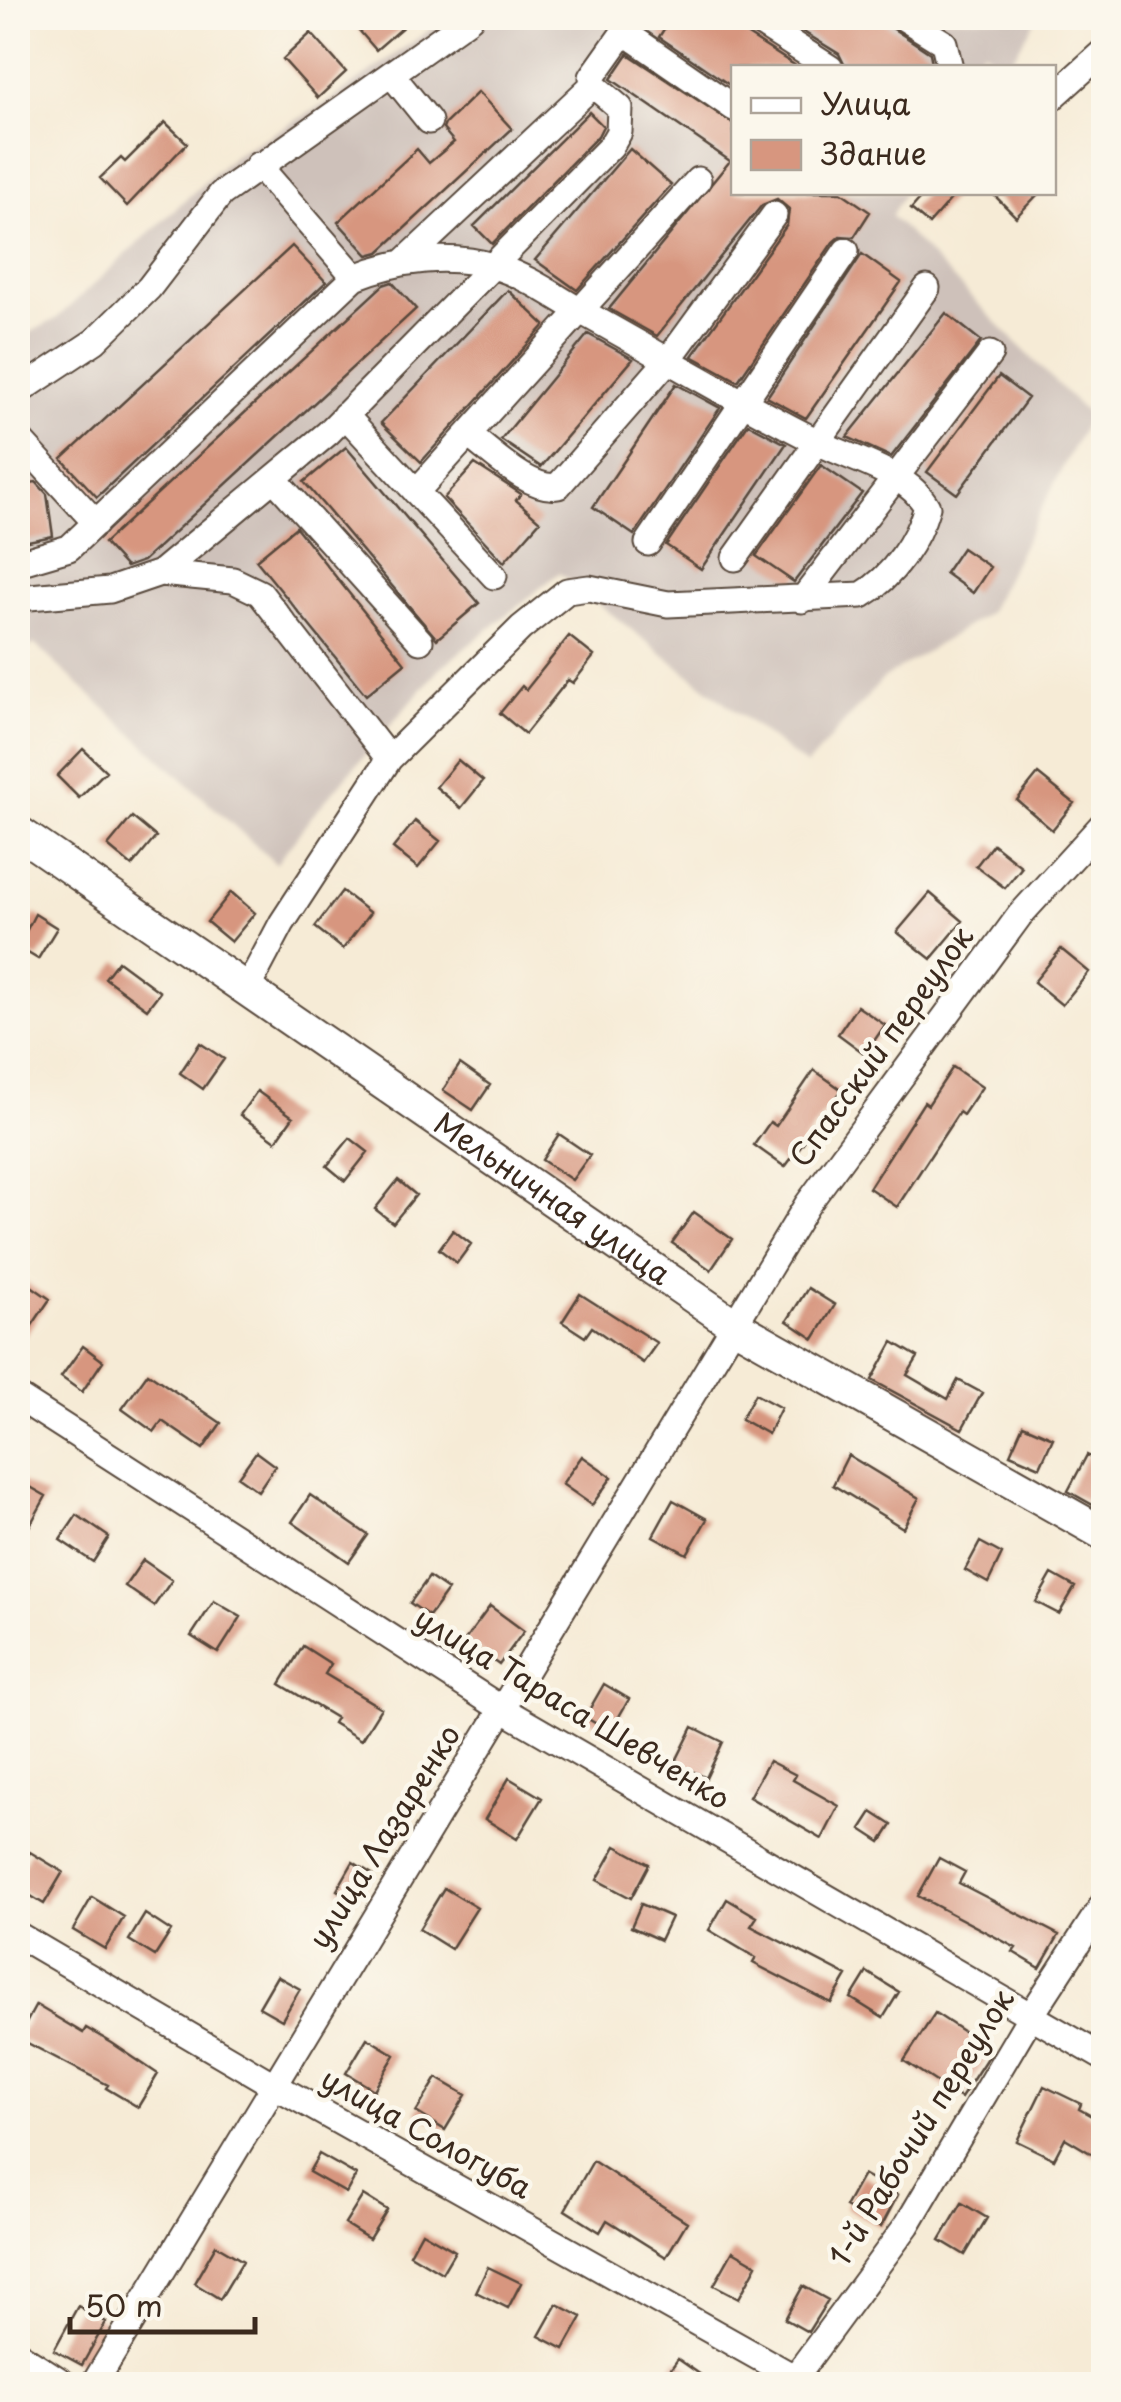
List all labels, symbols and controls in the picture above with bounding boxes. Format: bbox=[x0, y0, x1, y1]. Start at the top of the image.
legend bbox=[731, 65, 1056, 195]
text: Улица bbox=[821, 80, 911, 125]
text: Здание bbox=[821, 130, 927, 175]
street label: Спасский переулок bbox=[777, 916, 983, 1175]
street label: Мельничная улица bbox=[426, 1100, 681, 1295]
street label: улица Тараса Шевченко bbox=[407, 1594, 740, 1819]
street label: улица Лазаренко bbox=[296, 1715, 470, 1957]
street label: 1-й Рабочий переулок bbox=[816, 1979, 1024, 2274]
street label: улица Сологуба bbox=[314, 2055, 541, 2209]
scale bar bbox=[70, 2272, 255, 2334]
text: 50 m bbox=[85, 2282, 163, 2327]

